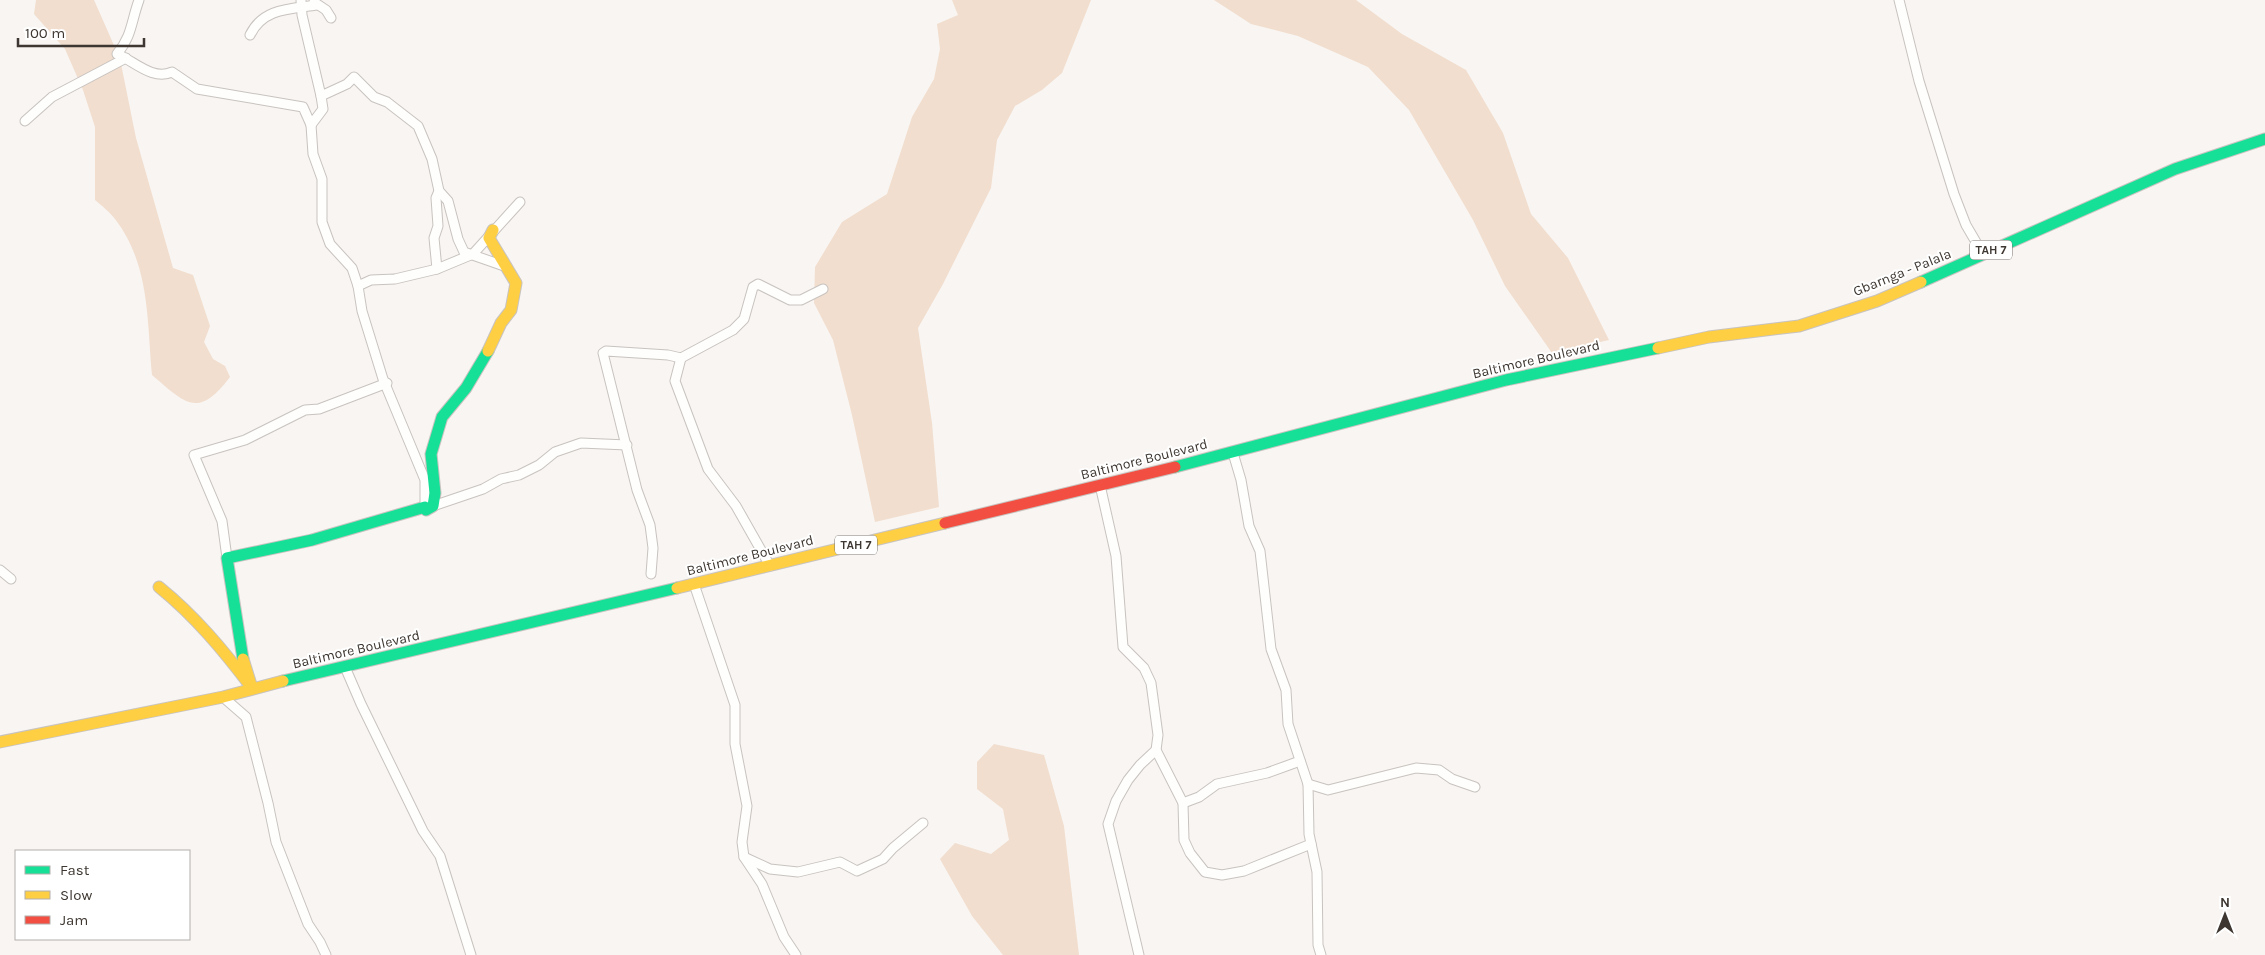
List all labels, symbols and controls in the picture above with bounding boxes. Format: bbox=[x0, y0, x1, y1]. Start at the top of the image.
scale bar bbox=[18, 15, 144, 47]
text: 100 m bbox=[25, 24, 65, 42]
road number: TAH 7 bbox=[1970, 240, 2012, 260]
street label: Gbarnga - Palala bbox=[1851, 245, 1954, 300]
street label: Baltimore Boulevard bbox=[1471, 337, 1601, 382]
street label: Baltimore Boulevard bbox=[1079, 435, 1209, 483]
street label: Baltimore Boulevard bbox=[685, 531, 815, 579]
road number: TAH 7 bbox=[835, 536, 877, 554]
street label: Baltimore Boulevard bbox=[291, 627, 421, 672]
legend bbox=[15, 850, 190, 940]
text: Fast bbox=[60, 861, 90, 879]
text: Slow bbox=[60, 886, 92, 904]
north arrow bbox=[2200, 890, 2250, 940]
text: N bbox=[2220, 894, 2230, 911]
text: Jam bbox=[60, 911, 88, 929]

